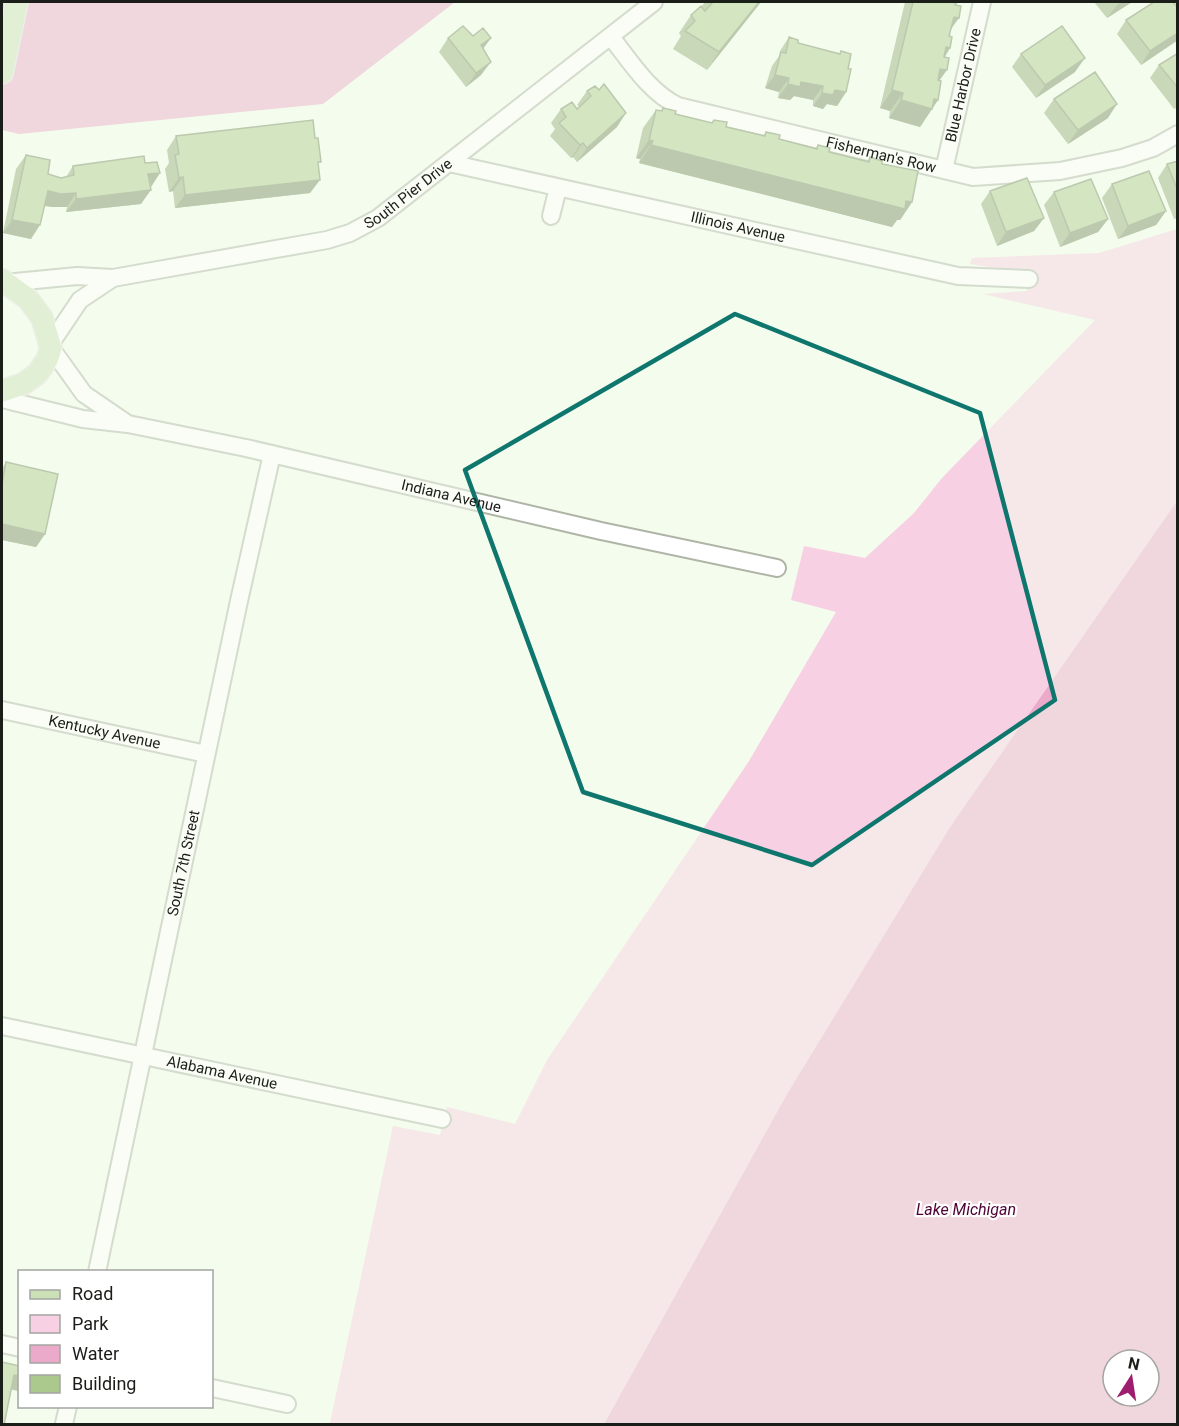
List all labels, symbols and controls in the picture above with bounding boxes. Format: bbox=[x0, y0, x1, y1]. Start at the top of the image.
street label: Blue Harbor Drive bbox=[942, 26, 985, 144]
street label: Fisherman's Row bbox=[824, 133, 938, 177]
street label: South Pier Drive bbox=[361, 154, 456, 233]
street label: Illinois Avenue bbox=[689, 208, 787, 246]
street label: Indiana Avenue bbox=[400, 476, 503, 516]
street label: Kentucky Avenue bbox=[47, 711, 162, 753]
street label: South 7th Street bbox=[164, 808, 204, 918]
street label: Alabama Avenue bbox=[165, 1052, 279, 1093]
water label: Lake Michigan bbox=[916, 1200, 1016, 1219]
legend bbox=[18, 1270, 213, 1408]
text: Road bbox=[72, 1283, 113, 1304]
text: Park bbox=[72, 1313, 109, 1334]
text: Water bbox=[72, 1343, 119, 1364]
north arrow bbox=[1101, 1348, 1161, 1408]
text: N bbox=[1127, 1353, 1142, 1374]
text: Building bbox=[72, 1373, 136, 1394]

